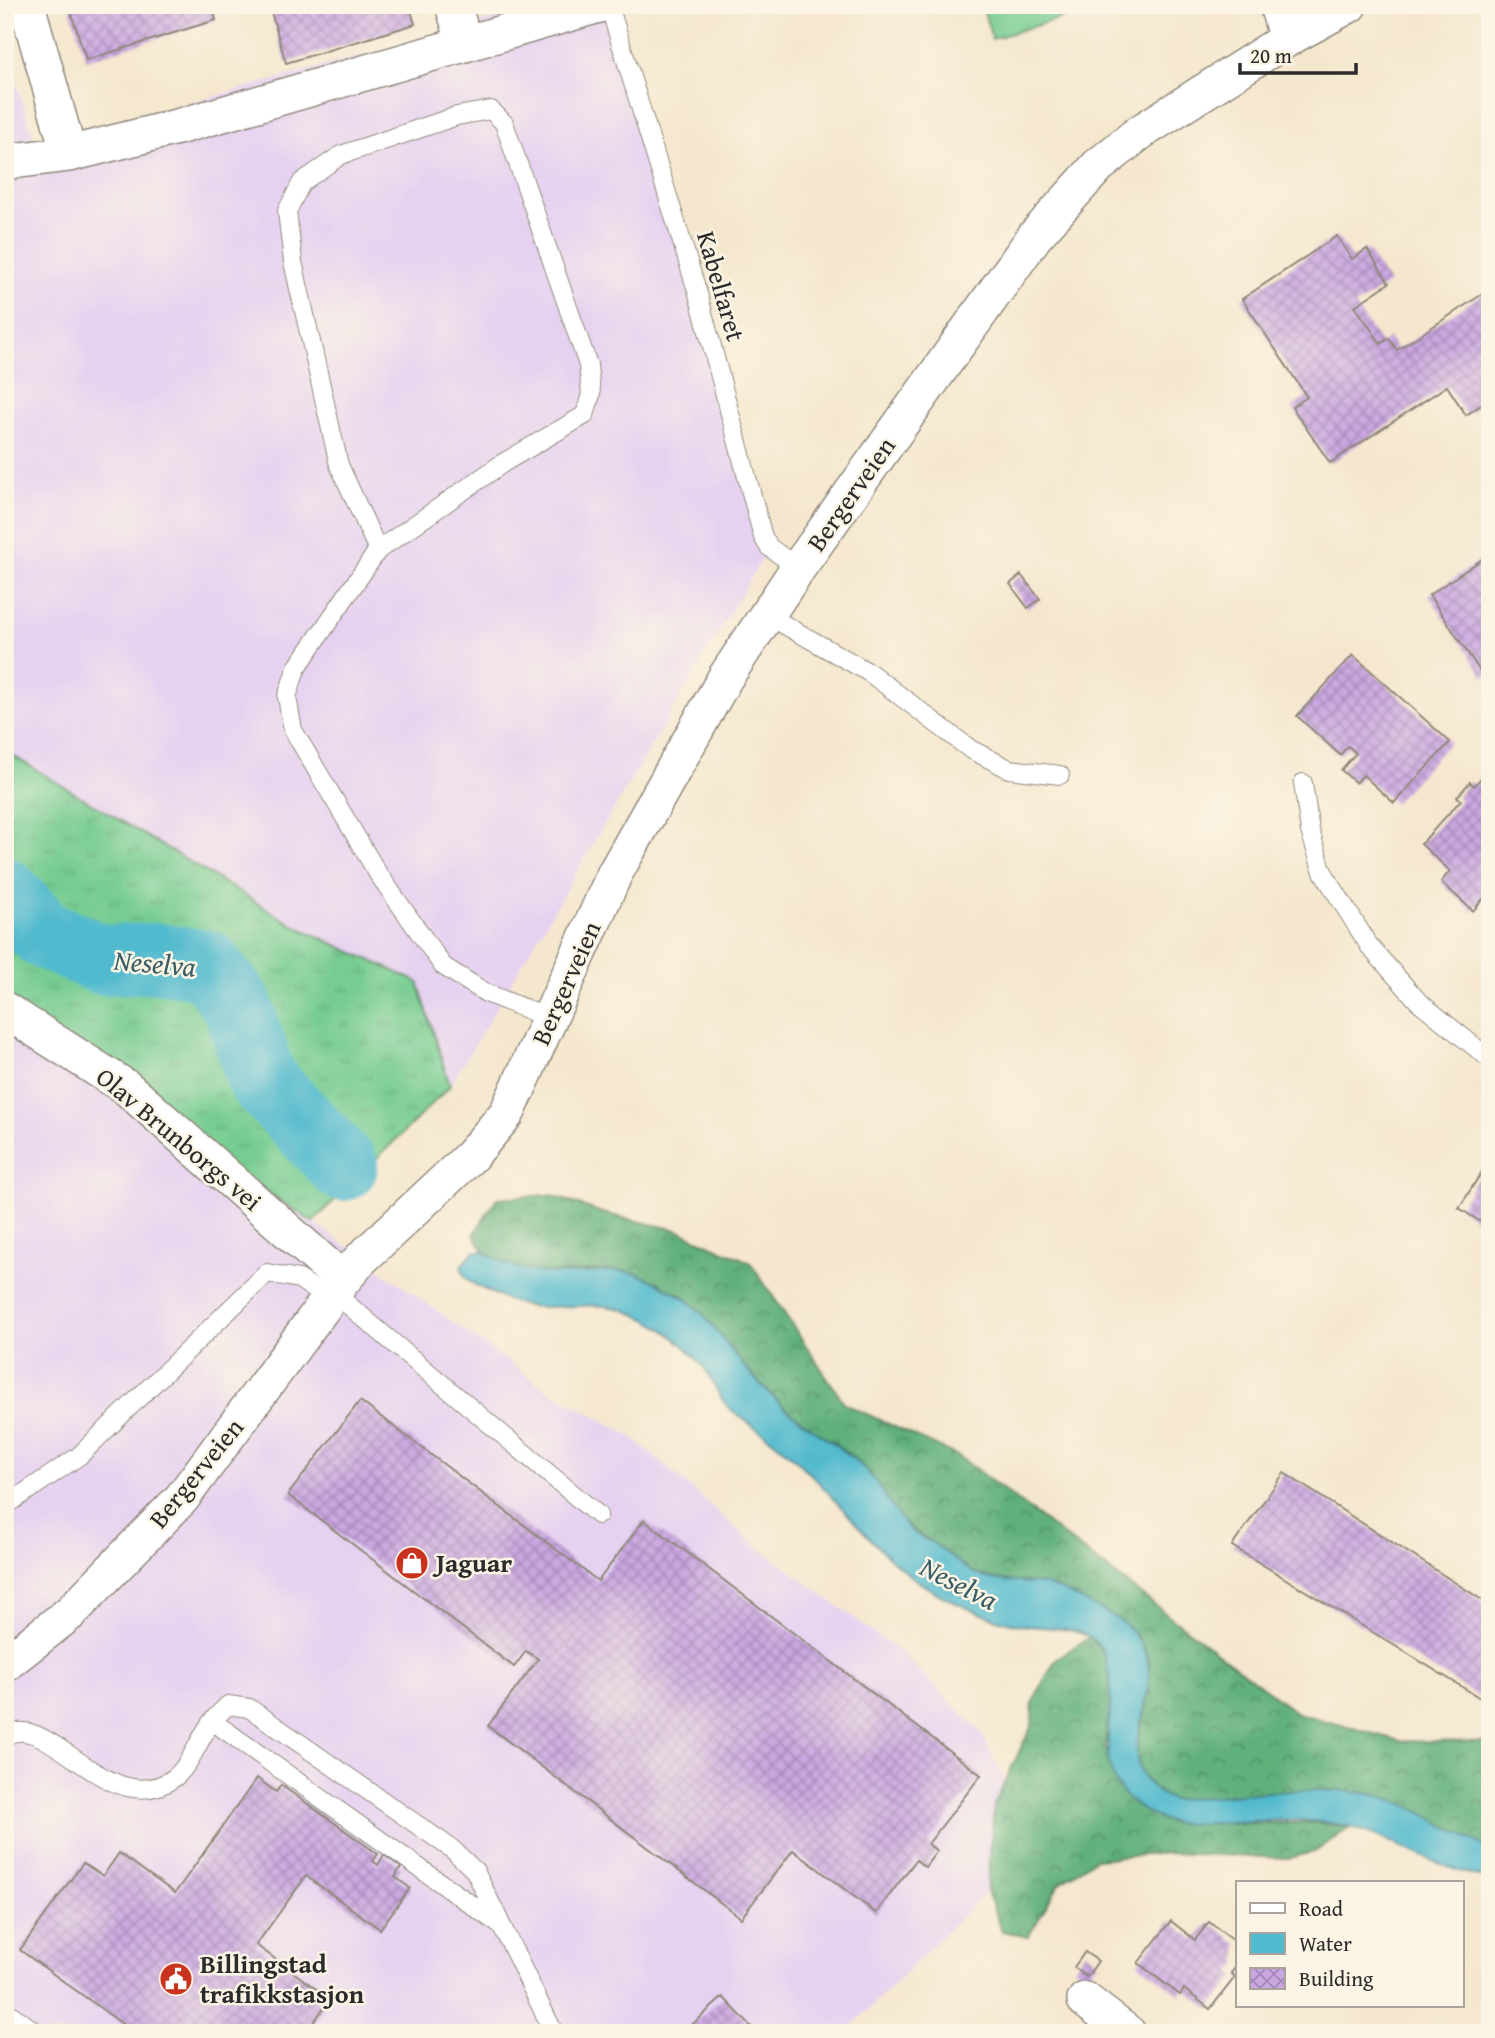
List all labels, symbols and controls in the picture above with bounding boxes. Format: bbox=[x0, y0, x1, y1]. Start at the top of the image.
scale bar bbox=[1240, 32, 1355, 76]
text: 20 m bbox=[1250, 40, 1292, 71]
street label: Kabelfaret bbox=[687, 226, 756, 346]
street label: Bergerveien bbox=[797, 428, 905, 559]
street label: Bergerveien bbox=[521, 914, 610, 1051]
water label: Neselva bbox=[111, 938, 198, 987]
street label: Olav Brunborgs vei bbox=[88, 1057, 271, 1220]
street label: Bergerveien bbox=[139, 1409, 253, 1536]
place label: Jaguar bbox=[432, 1543, 512, 1582]
shop icon: Jaguar bbox=[393, 1544, 431, 1582]
water label: Neselva bbox=[913, 1545, 1005, 1619]
legend bbox=[1236, 1881, 1464, 2007]
text: Road bbox=[1299, 1893, 1344, 1924]
text: Water bbox=[1299, 1928, 1352, 1959]
place label: Billingstad trafikkstasjon bbox=[200, 1944, 365, 2013]
public building icon: Billingstad trafikkstasjon bbox=[157, 1960, 195, 1998]
text: Building bbox=[1299, 1963, 1374, 1994]

